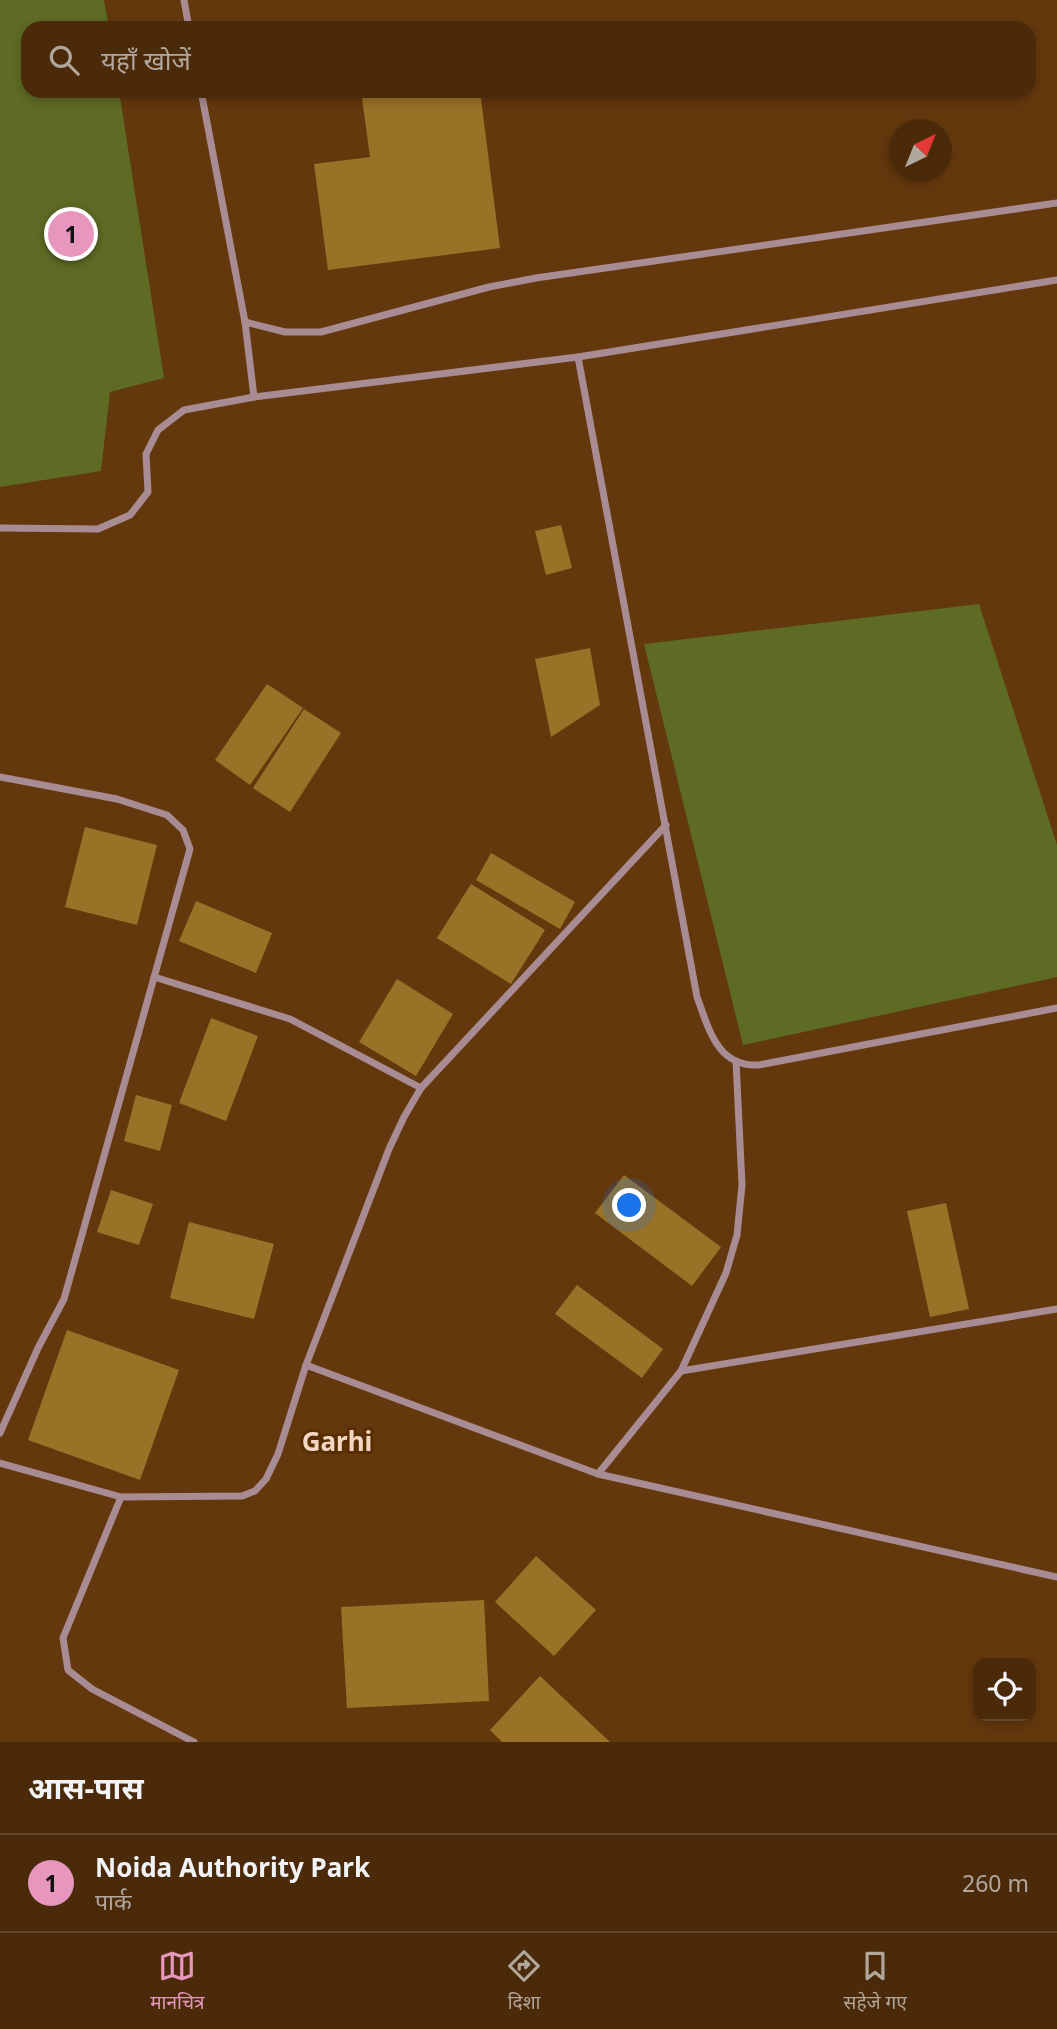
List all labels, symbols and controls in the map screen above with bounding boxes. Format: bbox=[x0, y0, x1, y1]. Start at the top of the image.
search box bbox=[21, 21, 1036, 98]
icon: search bbox=[45, 41, 83, 79]
text: यहाँ खोजें bbox=[101, 42, 191, 78]
north arrow bbox=[889, 119, 952, 182]
pin: 1 bbox=[48, 208, 94, 260]
your location bbox=[612, 1188, 646, 1222]
district label: Garhi bbox=[302, 1423, 372, 1459]
map controls bbox=[973, 1658, 1036, 1721]
button: locate bbox=[973, 1658, 1036, 1721]
text: आस-पास bbox=[28, 1767, 144, 1808]
text: Noida Authority Park bbox=[95, 1849, 370, 1885]
text: 1 bbox=[44, 1867, 58, 1899]
text: 260 m bbox=[962, 1867, 1029, 1899]
text: पार्क bbox=[95, 1885, 132, 1917]
tab: मानचित्र bbox=[150, 1947, 205, 2015]
tab: दिशा bbox=[505, 1947, 543, 2015]
tab: सहेजे गए bbox=[844, 1947, 907, 2015]

